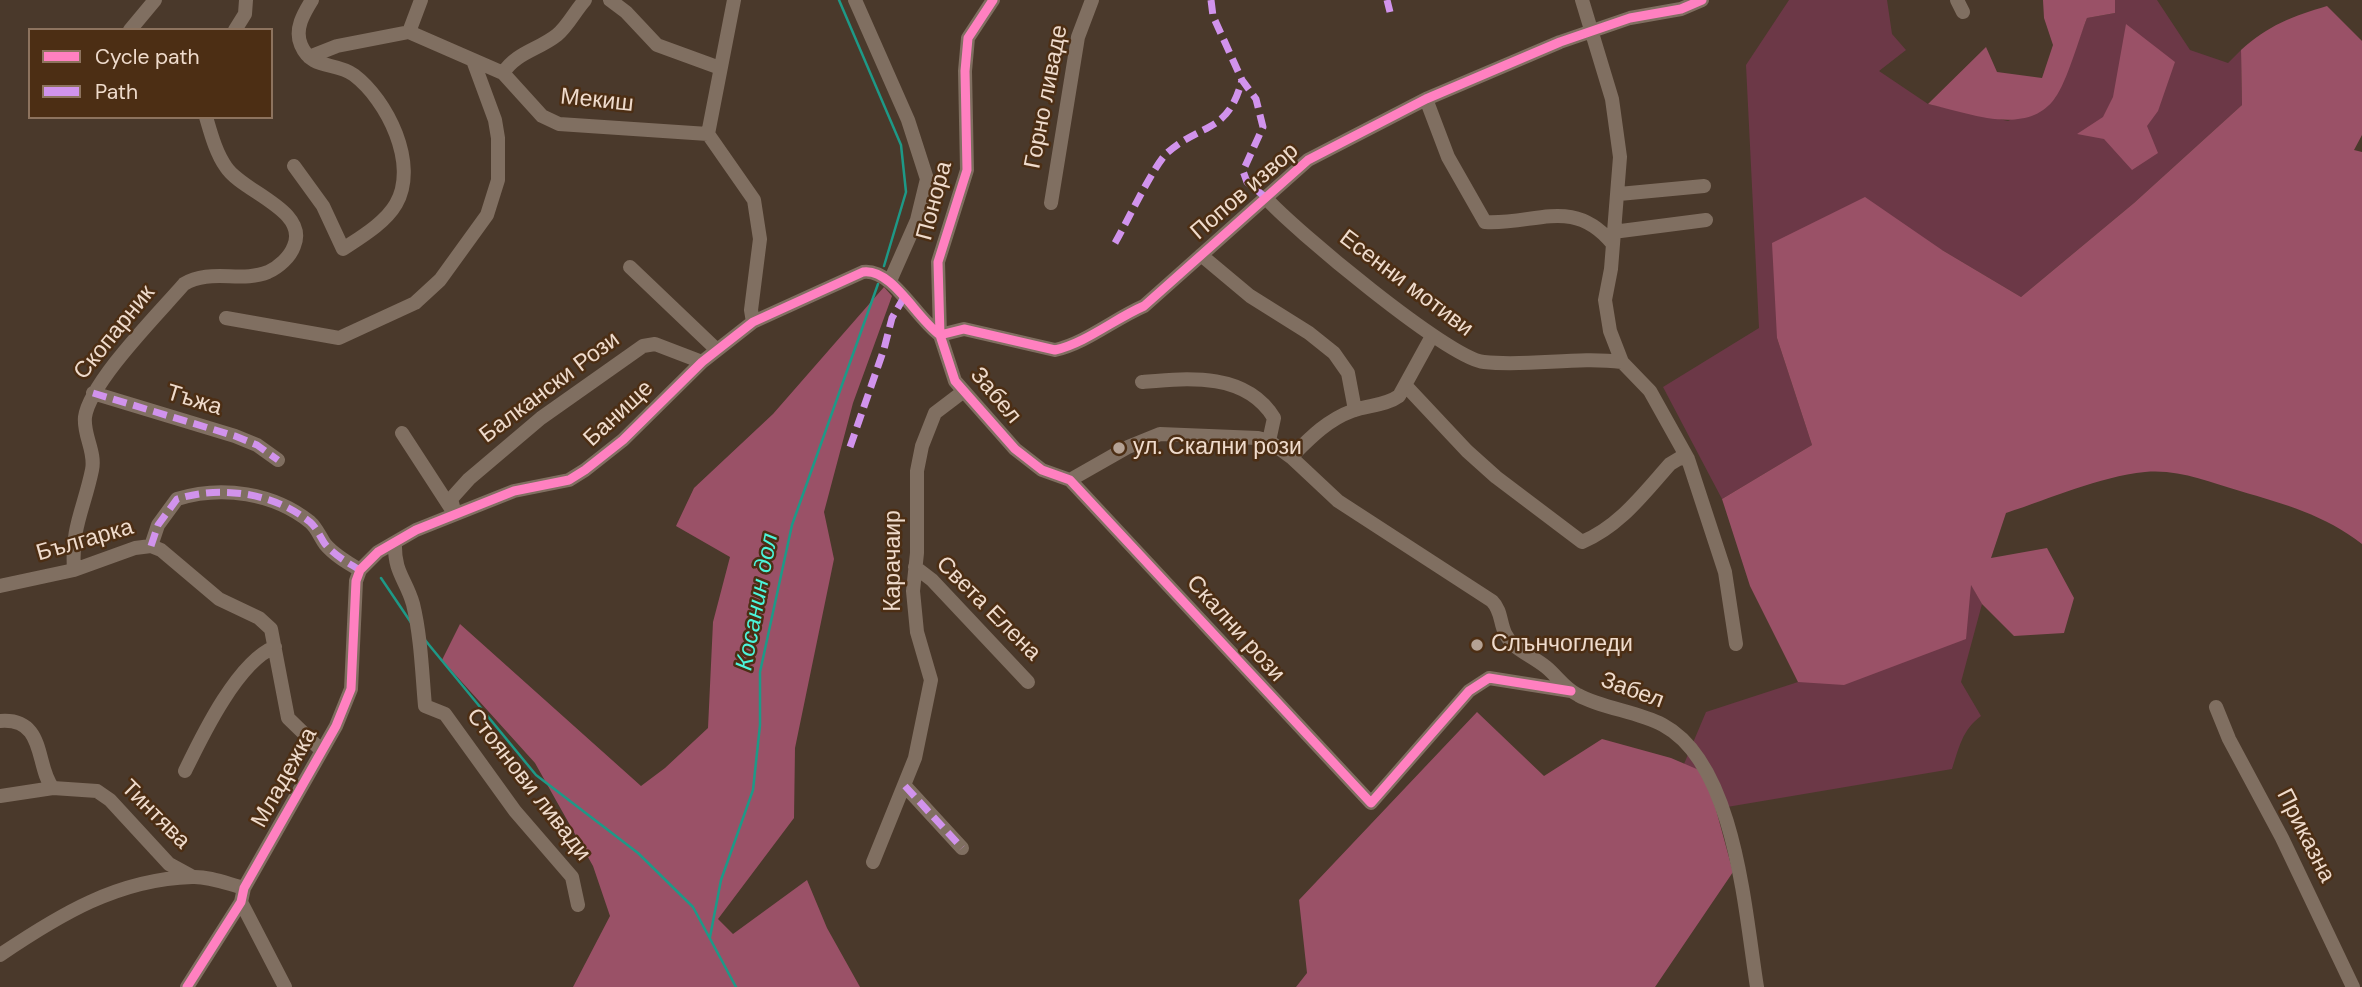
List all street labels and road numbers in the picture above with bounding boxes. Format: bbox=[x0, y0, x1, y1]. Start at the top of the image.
street label: Горно ливаде bbox=[1020, 23, 1074, 171]
street label: Мекиш bbox=[559, 83, 635, 119]
street label: Попов извор bbox=[1185, 138, 1305, 246]
street label: Понора bbox=[911, 159, 959, 243]
street label: Есенни мотиви bbox=[1334, 225, 1478, 343]
street label: Скопарник bbox=[69, 280, 161, 386]
street label: Балкански Рози bbox=[475, 326, 625, 450]
street label: Забел bbox=[964, 362, 1026, 430]
street label: Банище bbox=[579, 375, 659, 453]
street label: Тъжа bbox=[163, 380, 225, 422]
street label: Карачаир bbox=[880, 510, 908, 612]
street label: Българка bbox=[33, 514, 137, 568]
street label: Света Елена bbox=[930, 551, 1046, 667]
street label: Скални рози bbox=[1180, 570, 1290, 688]
street label: Забел bbox=[1597, 667, 1667, 715]
street label: Стоянови ливади bbox=[460, 703, 596, 867]
street label: Младежка bbox=[246, 723, 324, 833]
street label: Тинтява bbox=[115, 775, 195, 855]
street label: Приказна bbox=[2270, 785, 2340, 887]

